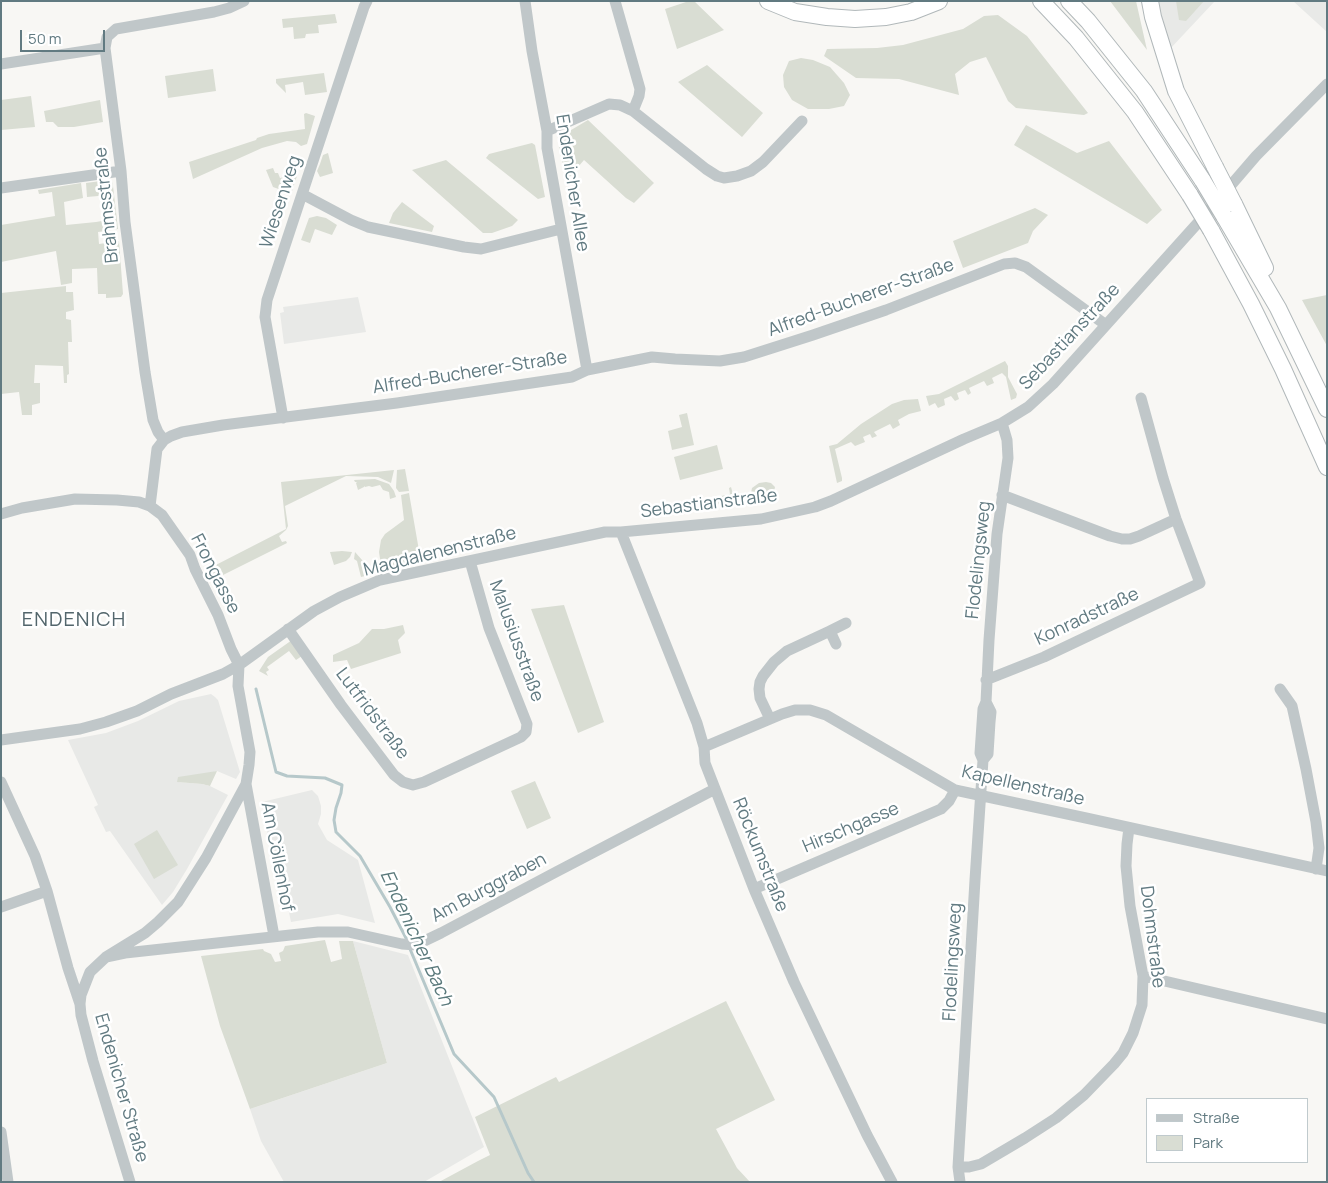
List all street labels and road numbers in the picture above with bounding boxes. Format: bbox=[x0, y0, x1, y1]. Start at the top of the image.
street label: Endenicher Allee bbox=[550, 113, 594, 253]
street label: Brahmsstraße bbox=[90, 146, 124, 264]
street label: Wiesenweg bbox=[256, 153, 306, 251]
street label: Alfred-Bucherer-Straße bbox=[765, 254, 957, 342]
street label: Sebastianstraße bbox=[1015, 279, 1125, 395]
street label: Alfred-Bucherer-Straße bbox=[371, 347, 569, 399]
street label: Sebastianstraße bbox=[639, 485, 779, 523]
street label: Flodelingsweg bbox=[962, 500, 996, 620]
street label: Magdalenenstraße bbox=[361, 523, 519, 581]
street label: Frongasse bbox=[186, 530, 244, 618]
street label: Malusiusstraße bbox=[484, 577, 548, 705]
street label: Konradstraße bbox=[1032, 584, 1142, 650]
street label: Lutfridstraße bbox=[331, 664, 413, 764]
street label: Kapellenstraße bbox=[960, 761, 1086, 811]
street label: Röckumstraße bbox=[727, 795, 793, 915]
street label: Hirschgasse bbox=[799, 798, 903, 858]
street label: Am Cöllenhof bbox=[256, 801, 298, 913]
street label: Am Burggraben bbox=[428, 849, 550, 927]
street label: Dohmstraße bbox=[1135, 885, 1169, 989]
street label: Flodelingsweg bbox=[939, 902, 967, 1022]
street label: Endenicher Straße bbox=[89, 1011, 153, 1165]

